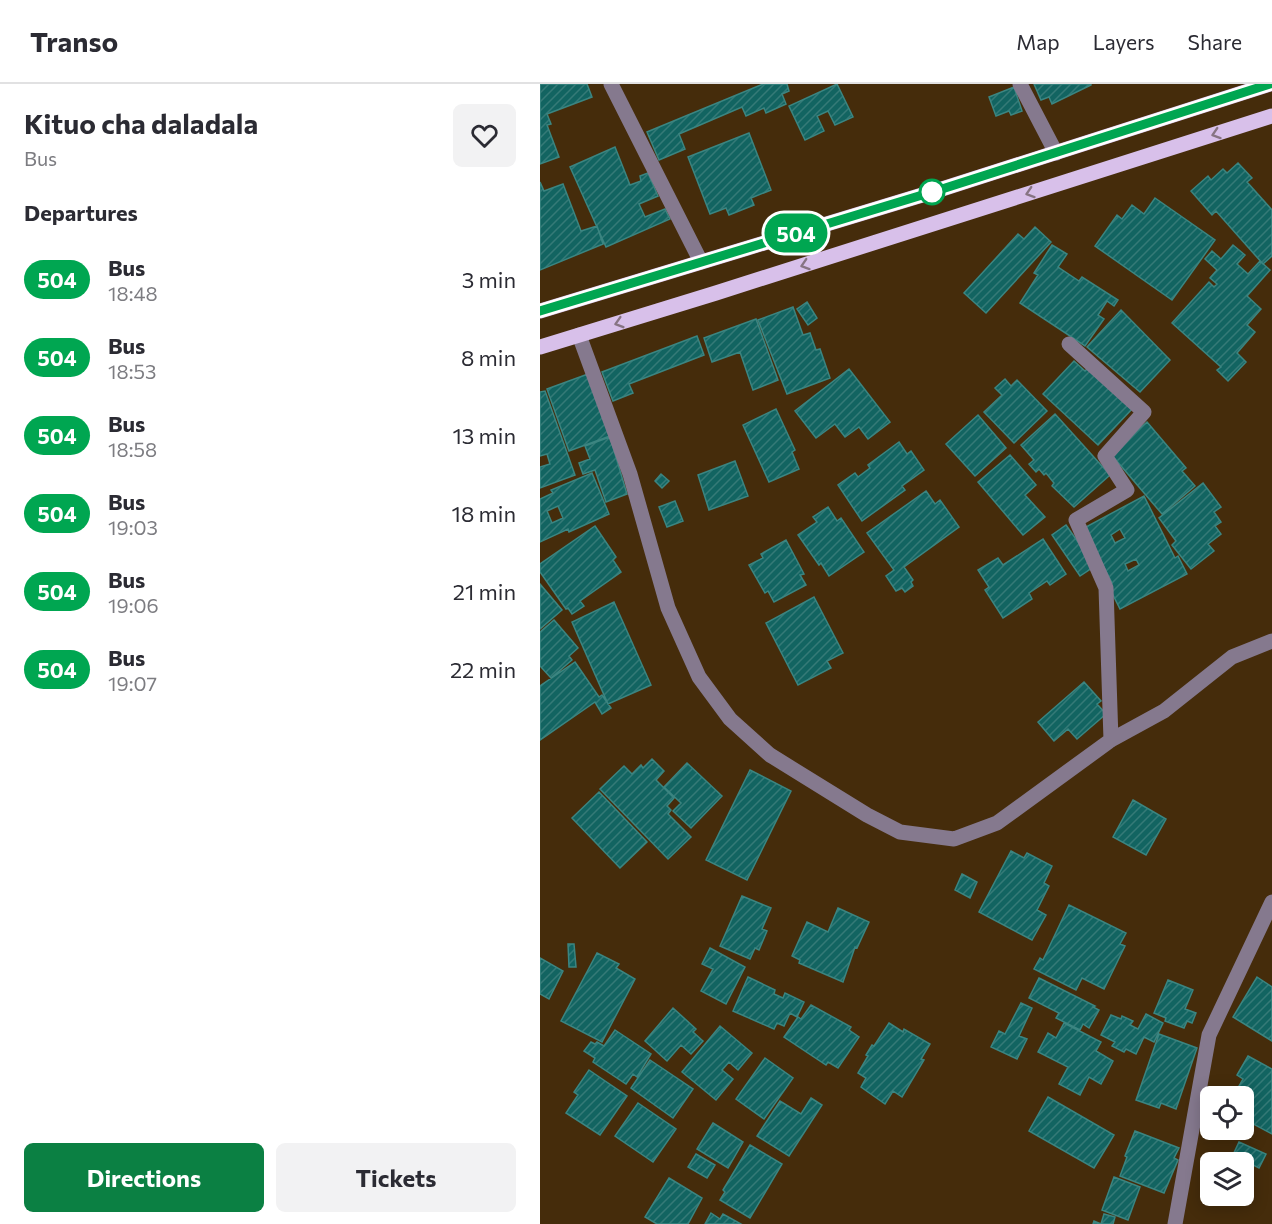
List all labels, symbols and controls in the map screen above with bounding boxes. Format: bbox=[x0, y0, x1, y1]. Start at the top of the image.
text: Transo bbox=[30, 24, 118, 58]
text: Map bbox=[1016, 29, 1060, 54]
text: Layers bbox=[1093, 29, 1155, 54]
text: Share bbox=[1188, 29, 1242, 54]
button: heart bbox=[453, 104, 516, 167]
text: Kituo cha daladala bbox=[24, 106, 258, 140]
one-way arrow bbox=[1211, 126, 1222, 139]
text: Bus bbox=[24, 146, 57, 170]
unlabelled marker bbox=[919, 179, 945, 205]
one-way arrow bbox=[1026, 186, 1036, 198]
text: Departures bbox=[24, 199, 138, 226]
line badge: 504 bbox=[762, 214, 830, 252]
text: 504 bbox=[776, 221, 816, 246]
text: Bus bbox=[108, 254, 145, 281]
one-way arrow bbox=[800, 258, 811, 270]
text: 3 min bbox=[462, 266, 516, 293]
text: 504 bbox=[37, 267, 77, 292]
text: 18:48 bbox=[108, 281, 158, 305]
one-way arrow bbox=[614, 316, 625, 328]
text: Bus bbox=[108, 332, 145, 359]
text: 8 min bbox=[461, 344, 516, 371]
text: 504 bbox=[37, 345, 77, 370]
text: 18:53 bbox=[108, 359, 156, 383]
text: Bus bbox=[108, 410, 145, 437]
text: 13 min bbox=[452, 422, 516, 449]
text: 504 bbox=[37, 423, 77, 448]
text: 18:58 bbox=[108, 437, 157, 461]
text: Bus bbox=[108, 488, 145, 515]
text: 18 min bbox=[452, 500, 516, 527]
text: 504 bbox=[37, 501, 77, 526]
text: 19:03 bbox=[108, 515, 158, 539]
text: Bus bbox=[108, 566, 145, 593]
text: 21 min bbox=[453, 578, 516, 605]
text: 504 bbox=[37, 579, 77, 604]
text: 19:06 bbox=[108, 593, 159, 617]
text: Bus bbox=[108, 644, 145, 671]
text: 22 min bbox=[450, 656, 516, 683]
text: 504 bbox=[37, 657, 77, 682]
text: 19:07 bbox=[108, 671, 157, 695]
map controls bbox=[1200, 1086, 1254, 1206]
button: locate bbox=[1200, 1086, 1254, 1140]
button: Directions bbox=[24, 1143, 264, 1212]
button: Tickets bbox=[276, 1143, 516, 1212]
button: layers bbox=[1200, 1152, 1254, 1206]

